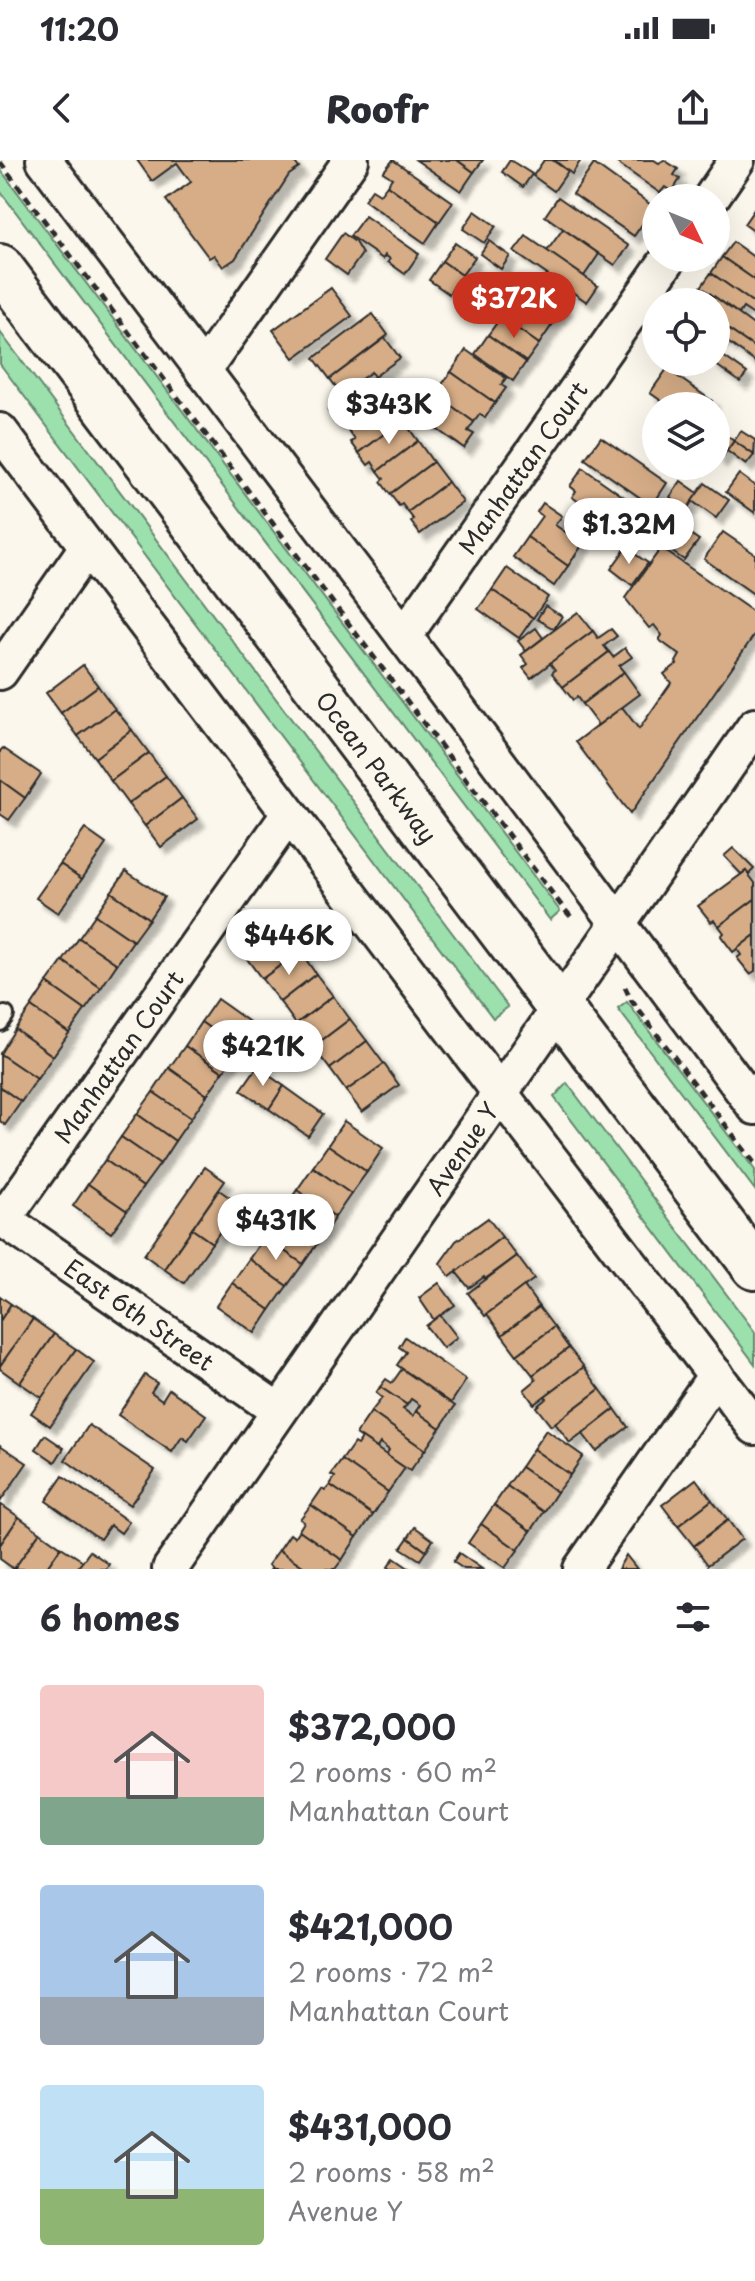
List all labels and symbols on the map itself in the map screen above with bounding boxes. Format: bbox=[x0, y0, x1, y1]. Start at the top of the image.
north arrow bbox=[642, 184, 730, 272]
pin: $372K bbox=[458, 272, 570, 340]
street label: Manhattan Court bbox=[449, 373, 596, 561]
pin: $343K bbox=[333, 378, 445, 446]
pin: $1.32M bbox=[564, 498, 694, 566]
street label: Ocean Parkway bbox=[308, 683, 446, 850]
pin: $446K bbox=[233, 909, 345, 977]
street label: Manhattan Court bbox=[45, 963, 192, 1150]
pin: $421K bbox=[207, 1020, 319, 1088]
street label: Avenue Y bbox=[417, 1094, 507, 1202]
pin: $431K bbox=[220, 1194, 332, 1262]
street label: East 6th Street bbox=[57, 1249, 222, 1379]

